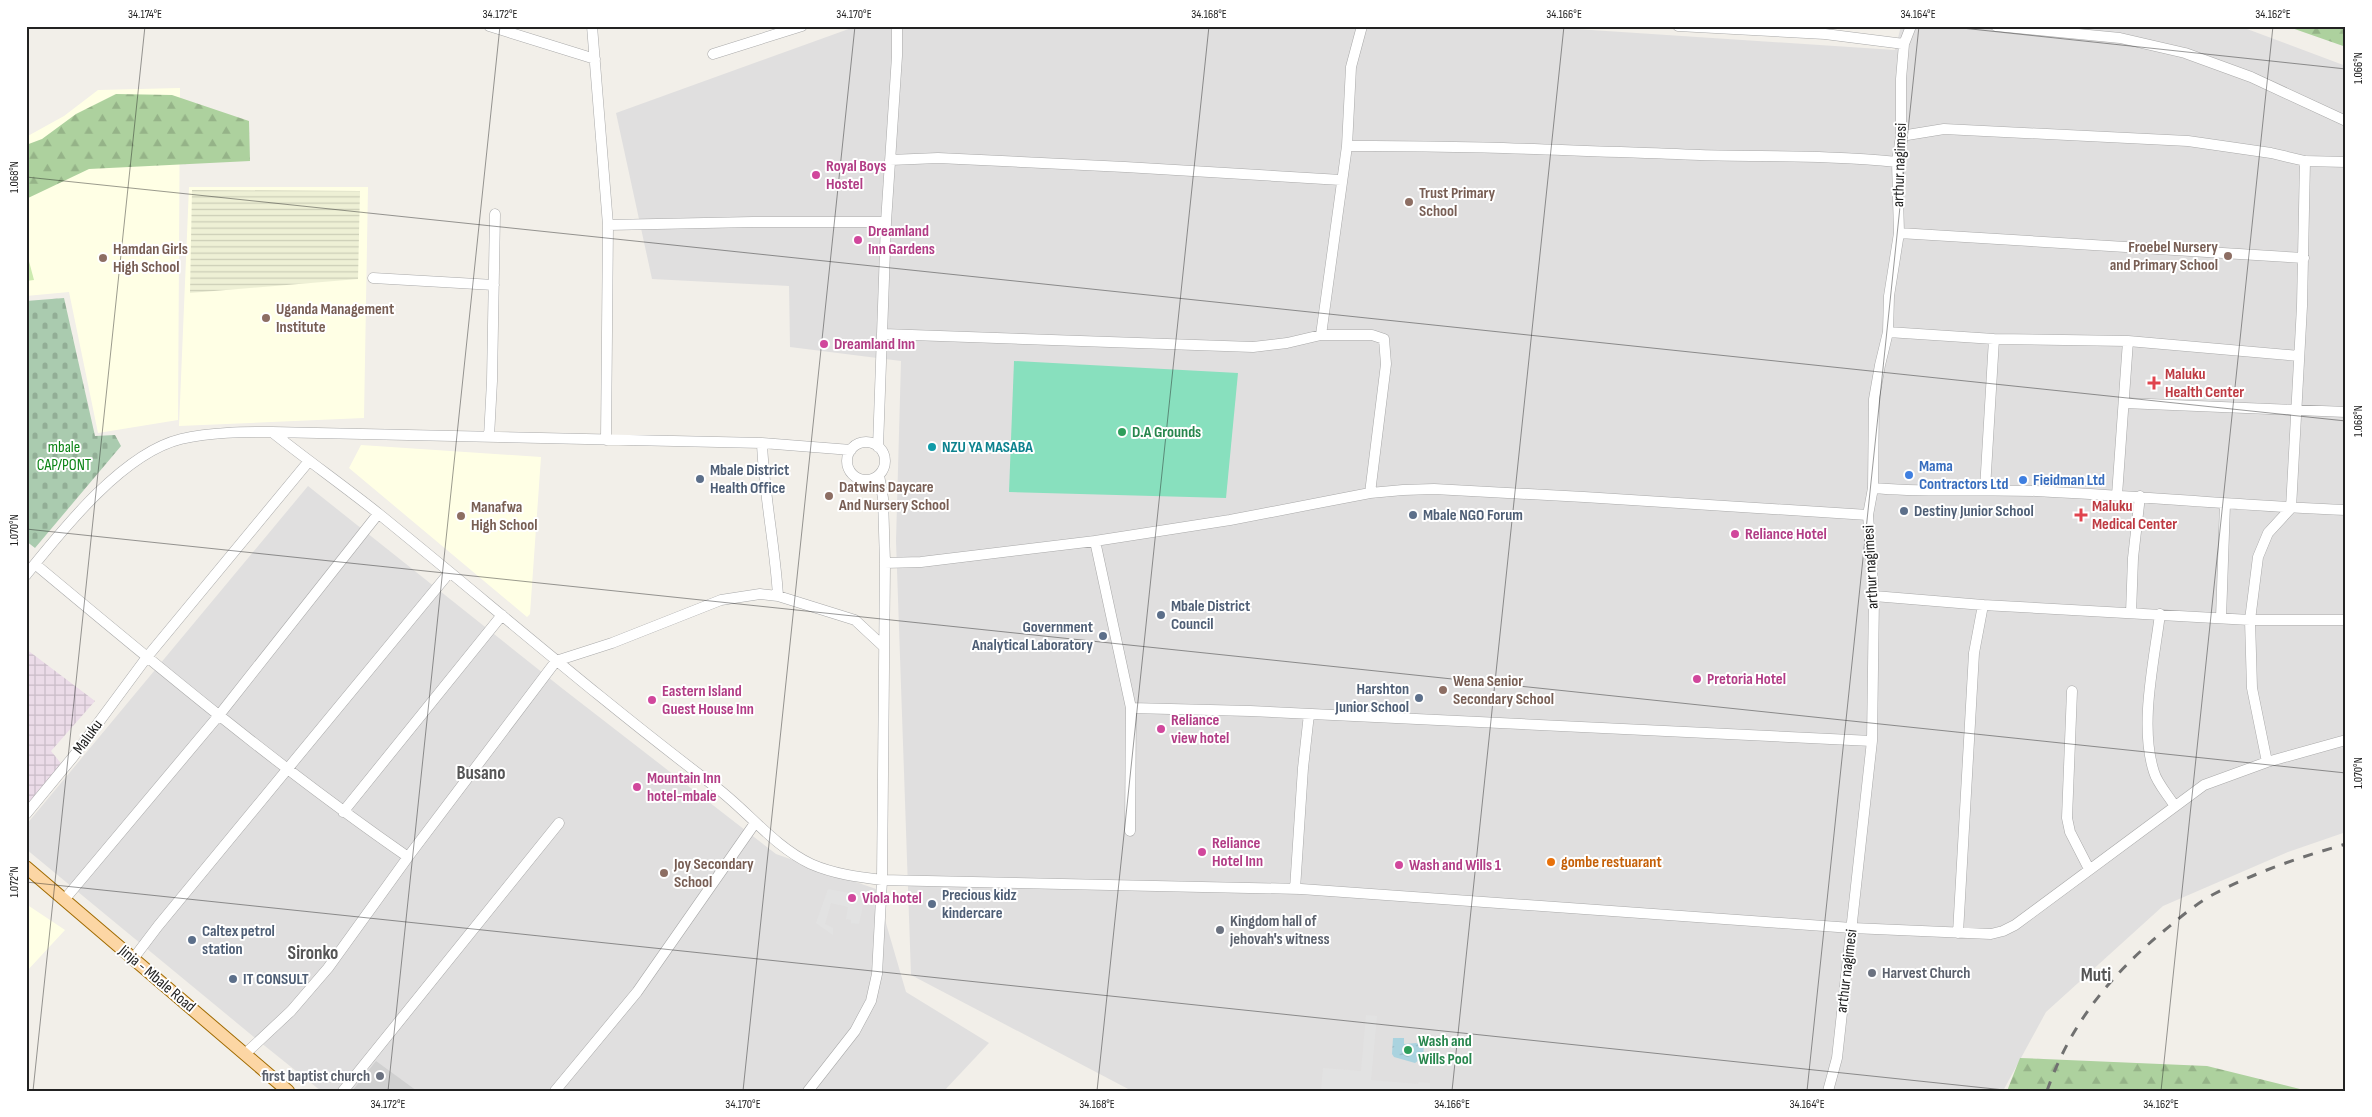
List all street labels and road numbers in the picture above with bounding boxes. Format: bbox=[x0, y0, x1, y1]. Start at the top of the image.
street label: arthur nagimesi bbox=[1889, 123, 1911, 207]
street label: arthur nagimesi bbox=[1859, 524, 1883, 610]
street label: Maluku bbox=[69, 716, 107, 758]
street label: arthur nagimesi bbox=[1832, 928, 1862, 1014]
street label: Jinja - Mbale Road bbox=[114, 941, 199, 1016]

